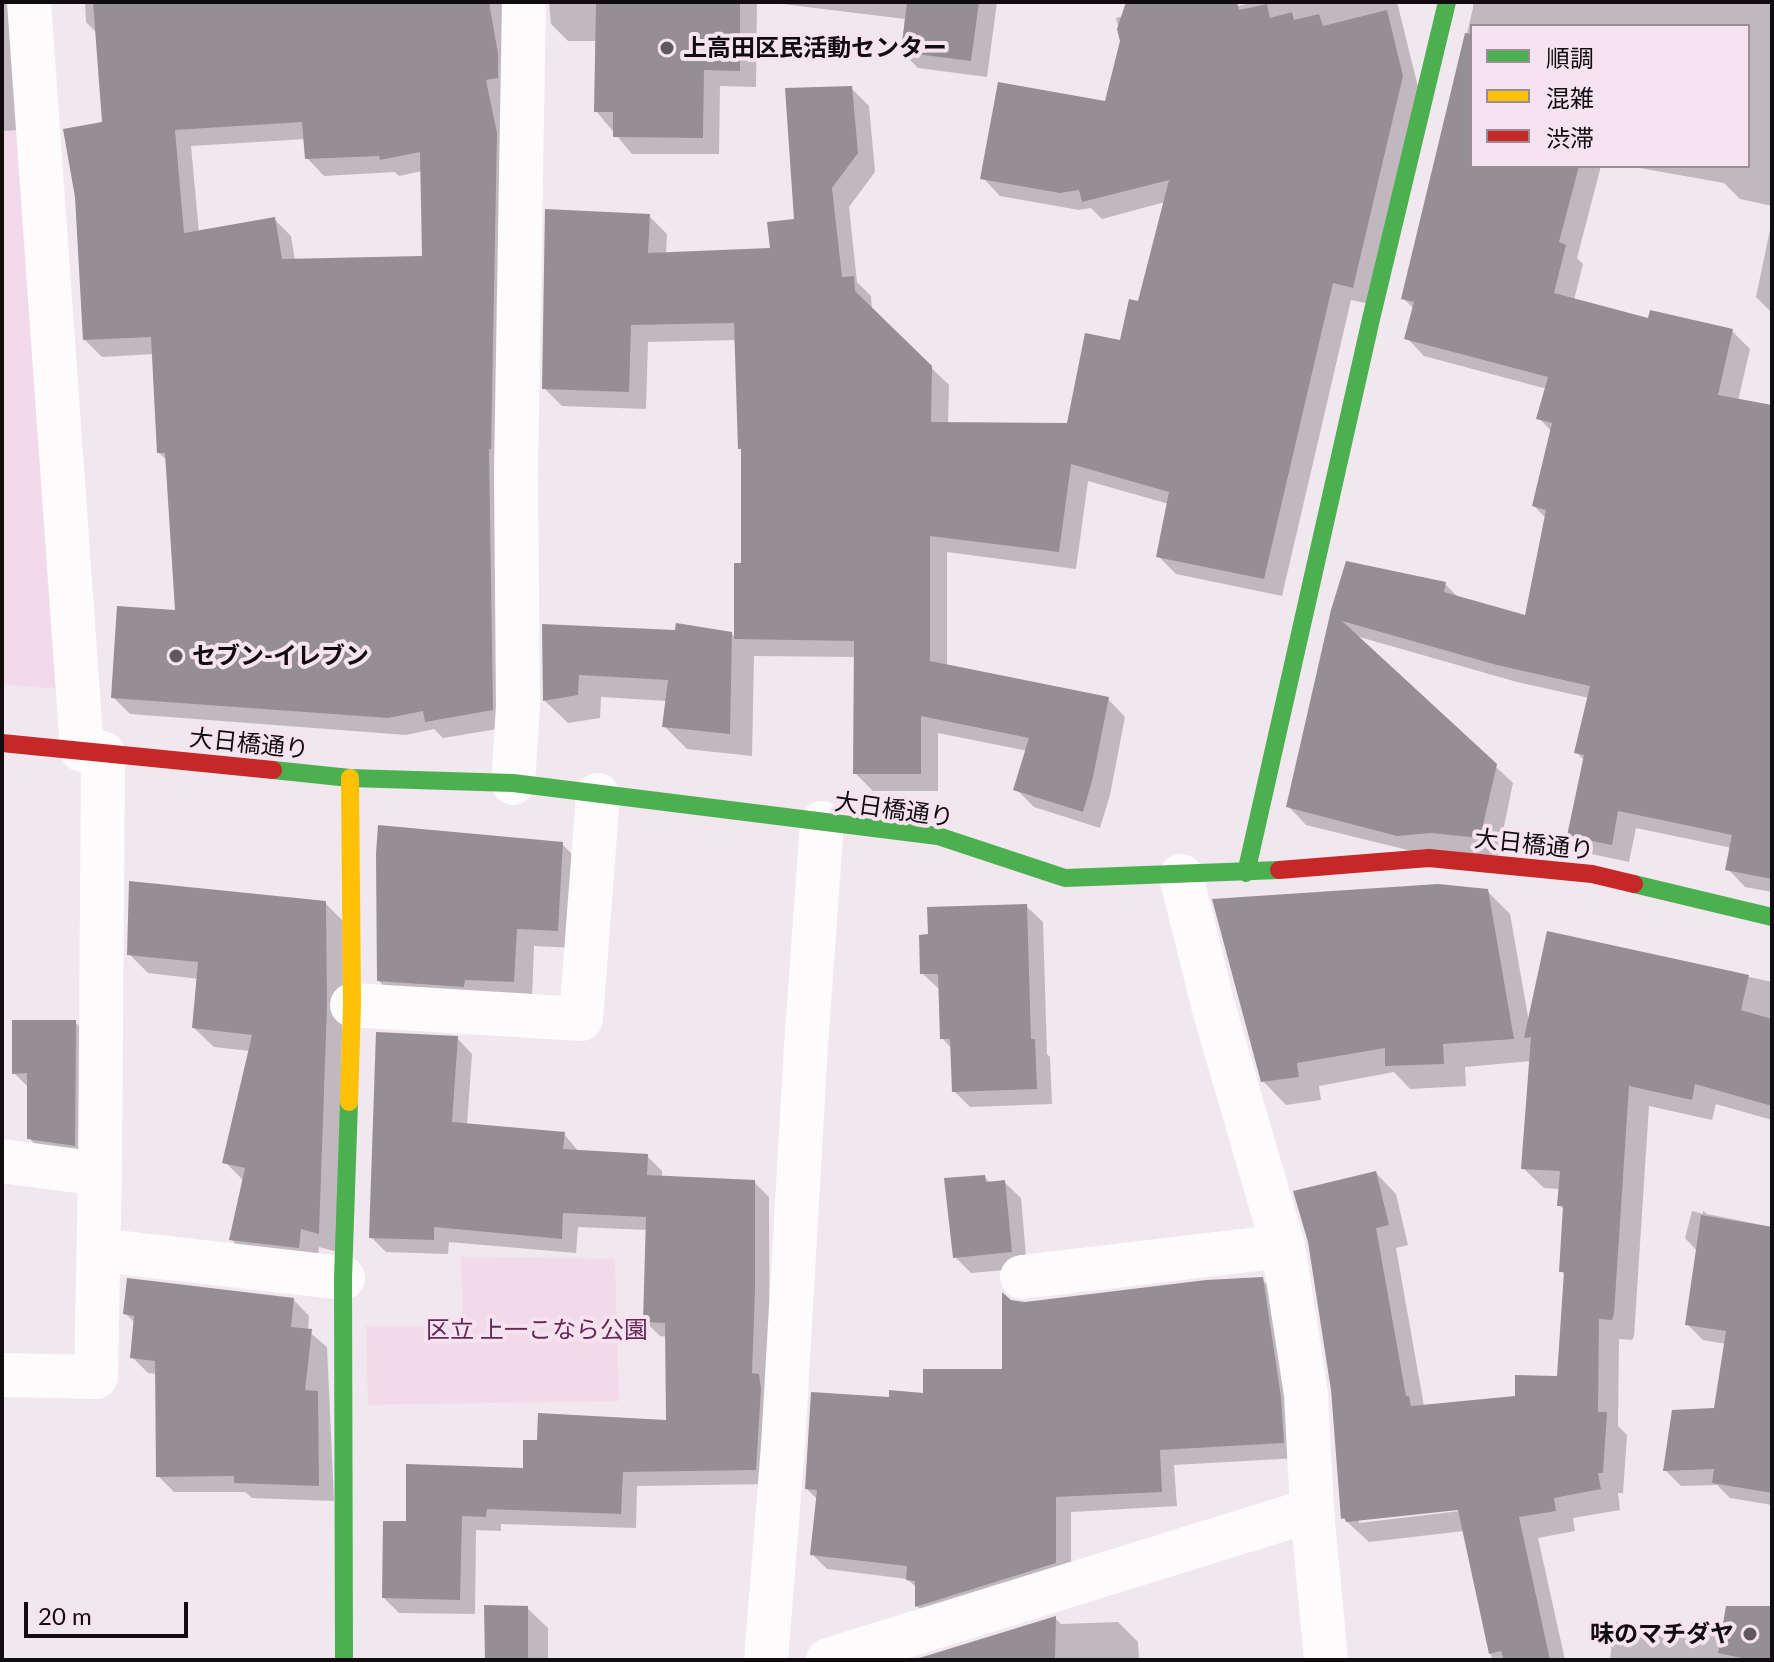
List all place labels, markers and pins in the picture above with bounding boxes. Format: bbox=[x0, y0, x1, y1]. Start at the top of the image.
place label: 上高田区民活動センター bbox=[683, 34, 947, 62]
marker: 上高田区民活動センター bbox=[658, 39, 676, 57]
place label: セブン-イレブン bbox=[192, 642, 369, 670]
marker: セブン-イレブン bbox=[167, 647, 185, 665]
place label: 味のマチダヤ bbox=[1590, 1620, 1734, 1648]
marker: 味のマチダヤ bbox=[1741, 1625, 1759, 1643]

